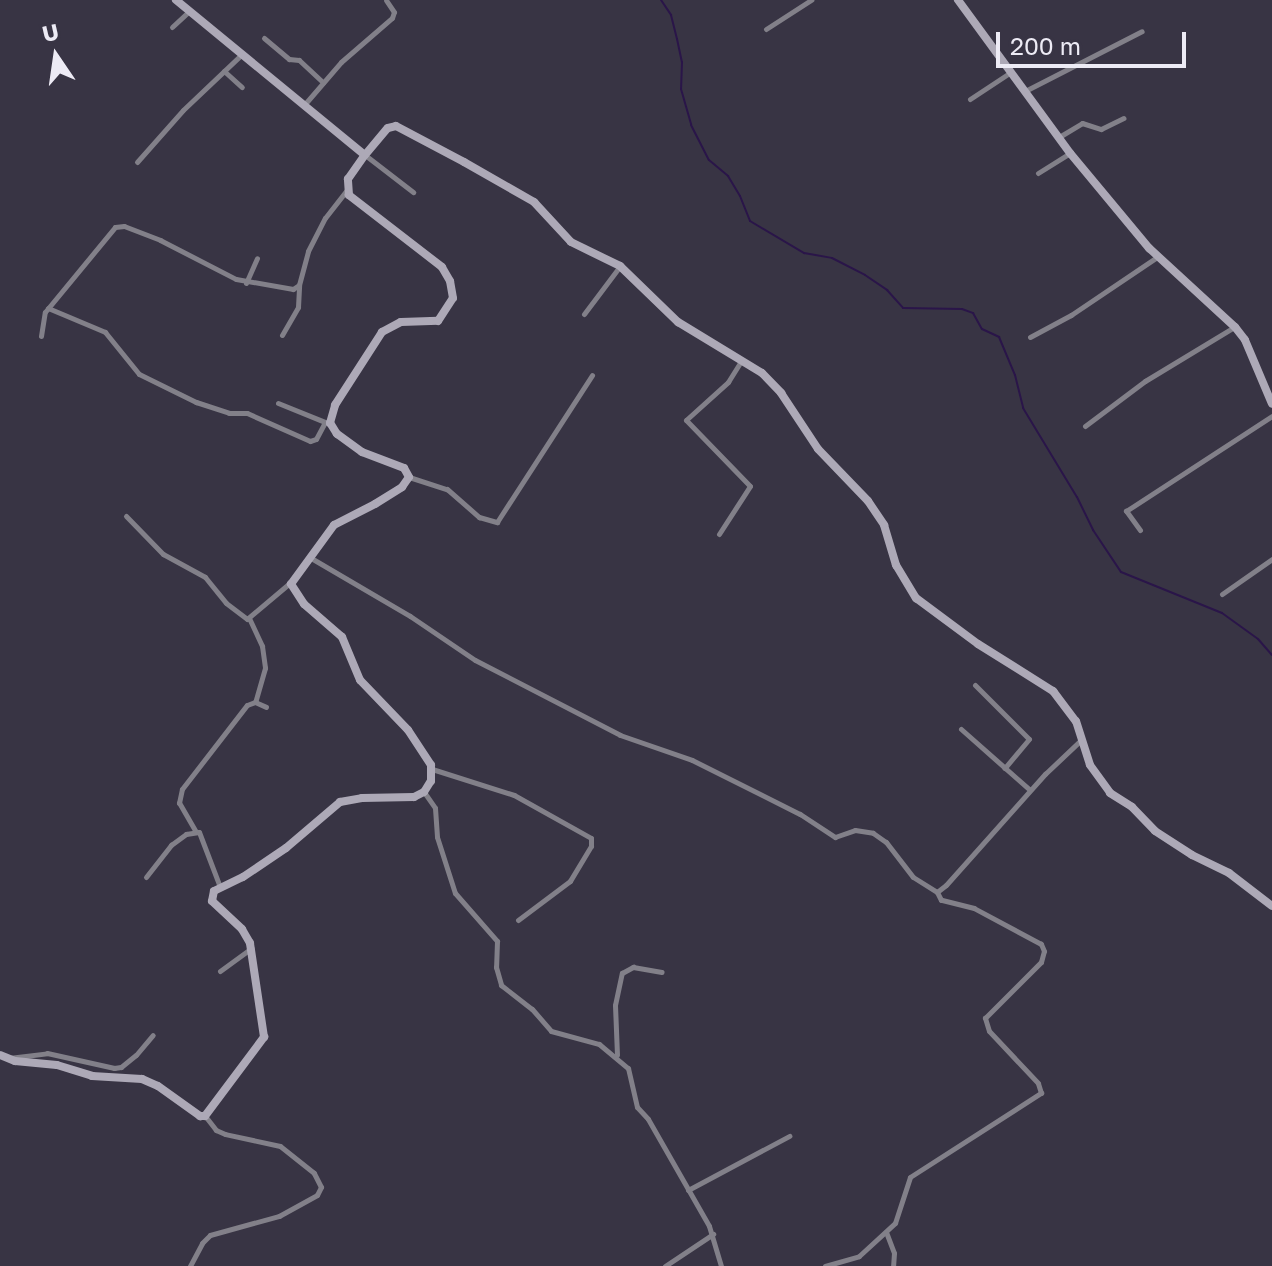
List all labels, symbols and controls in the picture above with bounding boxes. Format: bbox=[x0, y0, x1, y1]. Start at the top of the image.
north arrow bbox=[16, 16, 96, 96]
scale bar bbox=[1000, 16, 1190, 66]
text: U bbox=[40, 17, 61, 47]
text: 200 m bbox=[1010, 31, 1081, 60]

